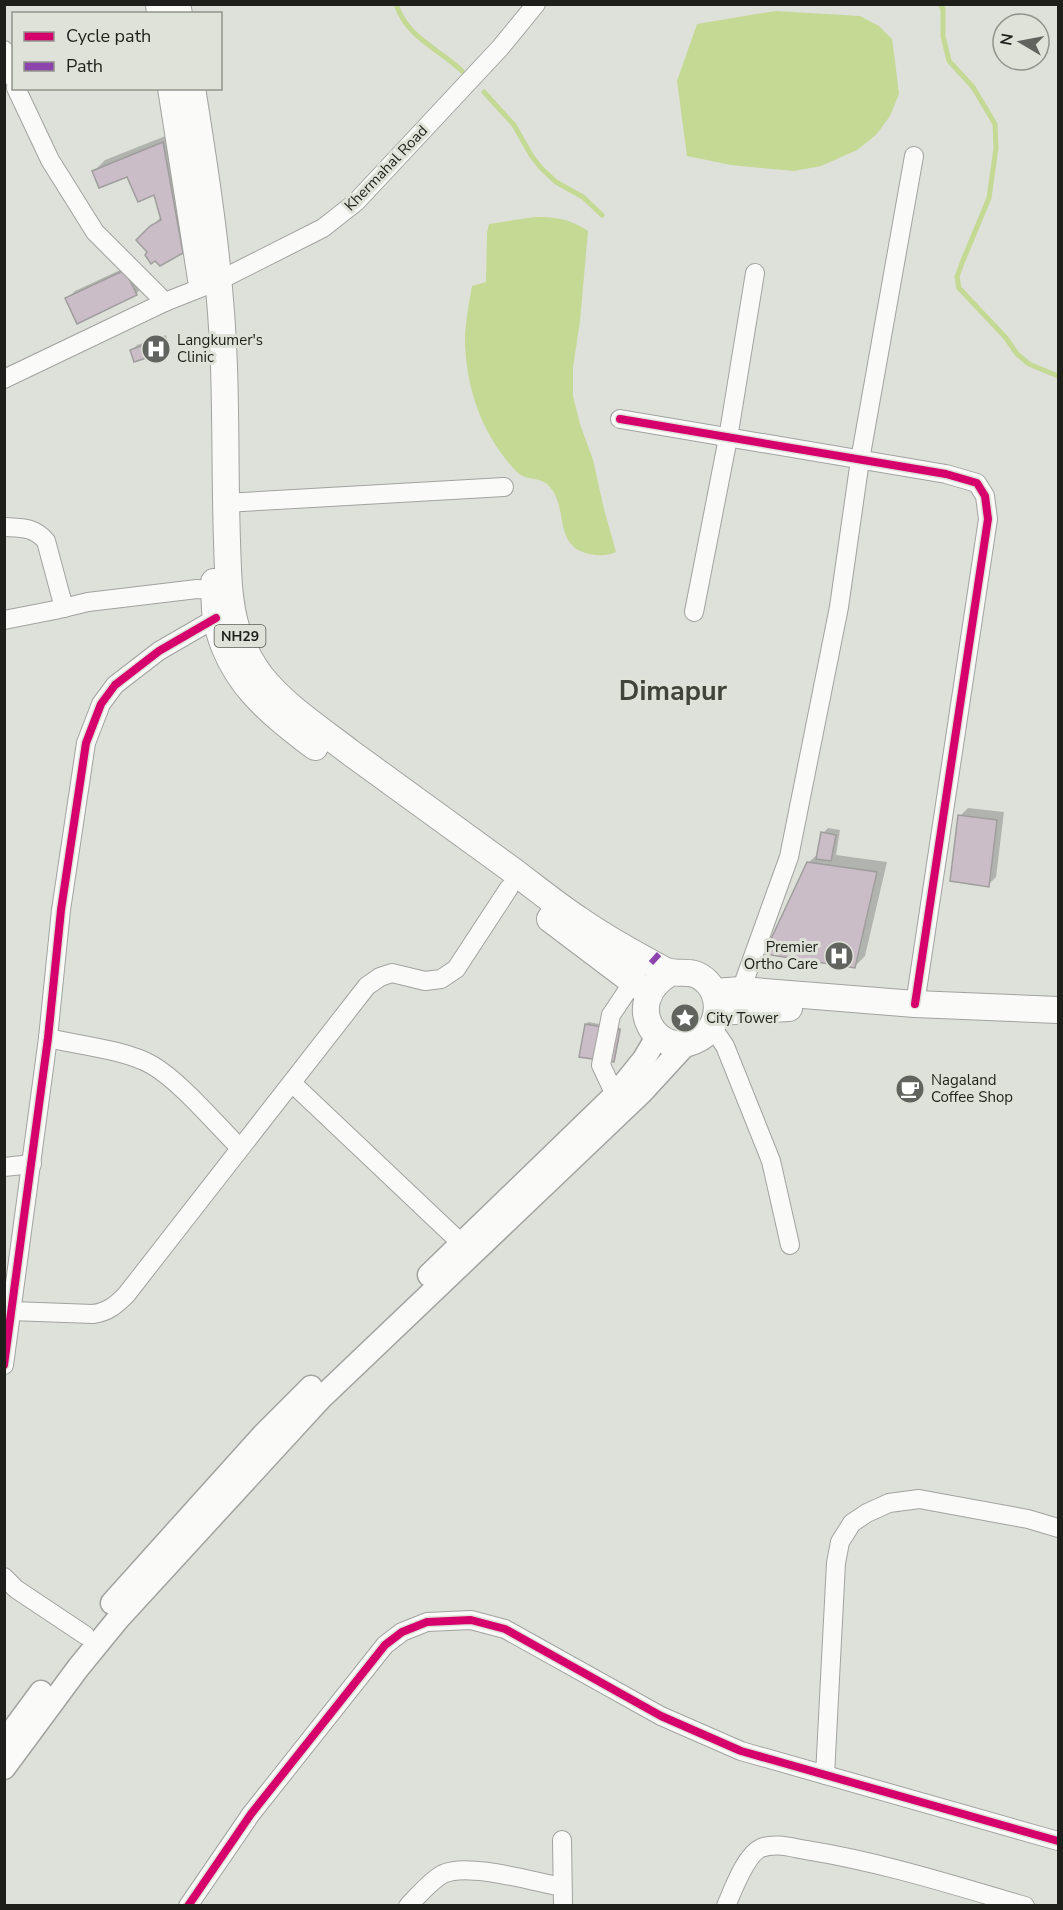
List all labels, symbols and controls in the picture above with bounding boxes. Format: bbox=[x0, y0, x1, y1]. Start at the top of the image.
legend bbox=[12, 12, 222, 90]
north arrow bbox=[991, 12, 1051, 72]
text: Cycle path bbox=[66, 24, 151, 48]
text: N bbox=[995, 32, 1019, 47]
text: Path bbox=[66, 54, 103, 78]
street label: Khermahal Road bbox=[340, 121, 432, 215]
place label: Langkumer's Clinic bbox=[177, 330, 263, 367]
hospital icon: Langkumer's Clinic bbox=[140, 333, 172, 365]
road number: NH29 bbox=[214, 625, 266, 647]
district label: Dimapur bbox=[619, 673, 728, 710]
place label: Premier Ortho Care bbox=[744, 937, 819, 974]
hospital icon: Premier Ortho Care bbox=[823, 940, 855, 972]
place icon: City Tower bbox=[669, 1002, 701, 1034]
place label: City Tower bbox=[706, 1008, 779, 1028]
place label: Nagaland Coffee Shop bbox=[931, 1070, 1013, 1107]
cafe icon: Nagaland Coffee Shop bbox=[894, 1073, 926, 1105]

